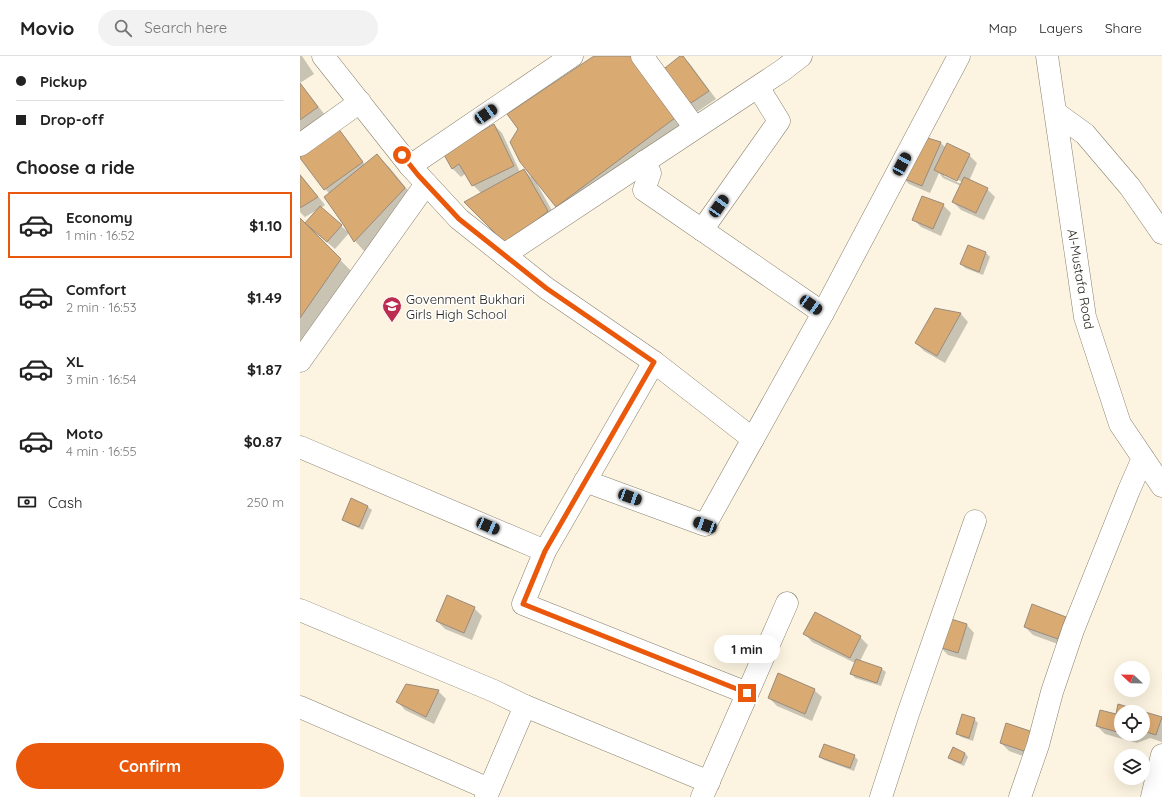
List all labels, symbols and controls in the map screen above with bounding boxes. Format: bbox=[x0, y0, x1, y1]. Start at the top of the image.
search box bbox=[98, 10, 378, 46]
text: Movio bbox=[20, 16, 74, 40]
icon: search bbox=[112, 17, 134, 39]
text: Search here bbox=[144, 18, 227, 37]
text: Map bbox=[988, 19, 1017, 37]
text: Layers bbox=[1039, 19, 1083, 37]
text: Share bbox=[1105, 19, 1142, 37]
text: Pickup bbox=[40, 72, 87, 91]
car bbox=[473, 102, 499, 126]
text: Drop-off bbox=[40, 110, 104, 129]
route start bbox=[393, 146, 411, 164]
car bbox=[891, 151, 913, 177]
text: Choose a ride bbox=[16, 156, 135, 179]
car bbox=[707, 193, 731, 219]
icon: car bbox=[18, 207, 54, 243]
text: Economy bbox=[66, 208, 133, 227]
text: $1.10 bbox=[249, 216, 282, 235]
text: 1 min · 16:52 bbox=[66, 227, 135, 243]
street label: Al-Mustafa Road bbox=[1064, 228, 1098, 330]
icon: car bbox=[18, 279, 54, 315]
text: Comfort bbox=[66, 280, 127, 299]
text: $1.49 bbox=[247, 288, 282, 307]
place label: Govenment Bukhari Girls High School bbox=[406, 291, 525, 322]
car bbox=[798, 293, 824, 317]
school or university icon: Govenment Bukhari Girls High School bbox=[381, 295, 403, 323]
text: 2 min · 16:53 bbox=[66, 299, 137, 315]
icon: car bbox=[18, 351, 54, 387]
text: XL bbox=[66, 352, 84, 371]
text: $1.87 bbox=[247, 360, 282, 379]
text: 3 min · 16:54 bbox=[66, 371, 136, 387]
icon: car bbox=[18, 423, 54, 459]
text: Moto bbox=[66, 424, 103, 443]
text: $0.87 bbox=[244, 432, 282, 451]
text: 4 min · 16:55 bbox=[66, 443, 137, 459]
car bbox=[617, 487, 643, 507]
icon: cash bbox=[16, 491, 38, 513]
text: Cash bbox=[48, 493, 82, 512]
text: 250 m bbox=[247, 494, 284, 510]
car bbox=[692, 515, 718, 535]
car bbox=[475, 516, 501, 536]
callout: 1 min bbox=[714, 635, 780, 663]
text: 1 min bbox=[731, 641, 763, 657]
north arrow bbox=[1114, 661, 1150, 697]
map controls bbox=[1114, 661, 1150, 785]
route end bbox=[738, 684, 756, 702]
button: locate bbox=[1114, 705, 1150, 741]
button: Confirm bbox=[16, 743, 284, 789]
button: layers bbox=[1114, 749, 1150, 785]

